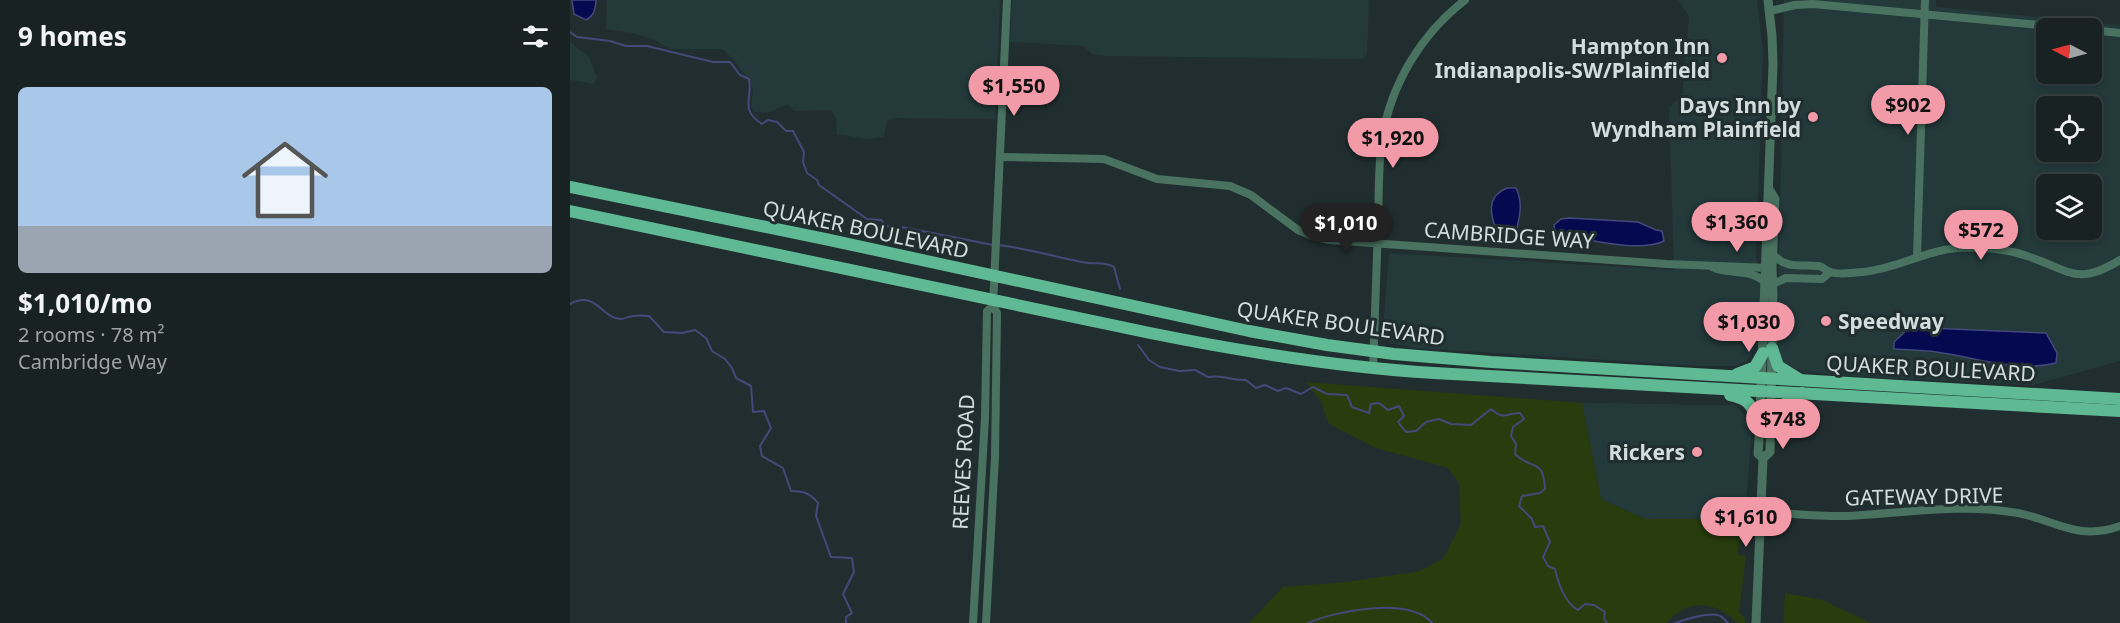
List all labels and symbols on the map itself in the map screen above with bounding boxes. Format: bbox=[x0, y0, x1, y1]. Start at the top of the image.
north arrow bbox=[2036, 18, 2102, 84]
place label: Hampton Inn Indianapolis-SW/Plainfield bbox=[1435, 32, 1710, 84]
marker: Hampton Inn Indianapolis-SW/Plainfield bbox=[1715, 51, 1729, 65]
pin: $1,550 bbox=[965, 66, 1063, 117]
pin: $902 bbox=[1872, 85, 1944, 136]
place label: Days Inn by Wyndham Plainfield bbox=[1591, 91, 1801, 143]
marker: Days Inn by Wyndham Plainfield bbox=[1806, 110, 1820, 124]
pin: $1,920 bbox=[1344, 118, 1442, 169]
street label: QUAKER BOULEVARD bbox=[760, 193, 972, 265]
pin: $1,360 bbox=[1688, 202, 1786, 253]
pin: $1,010 bbox=[1297, 203, 1395, 254]
pin: $572 bbox=[1945, 210, 2017, 261]
street label: CAMBRIDGE WAY bbox=[1423, 215, 1595, 255]
street label: QUAKER BOULEVARD bbox=[1235, 295, 1447, 351]
pin: $1,030 bbox=[1700, 302, 1798, 353]
place label: Speedway bbox=[1838, 307, 1944, 335]
marker: Speedway bbox=[1819, 314, 1833, 328]
street label: QUAKER BOULEVARD bbox=[1826, 349, 2036, 387]
street label: REEVES ROAD bbox=[945, 394, 981, 530]
pin: $748 bbox=[1747, 399, 1819, 450]
place label: Rickers bbox=[1609, 438, 1685, 466]
marker: Rickers bbox=[1690, 445, 1704, 459]
street label: GATEWAY DRIVE bbox=[1844, 481, 2004, 511]
pin: $1,610 bbox=[1697, 497, 1795, 548]

